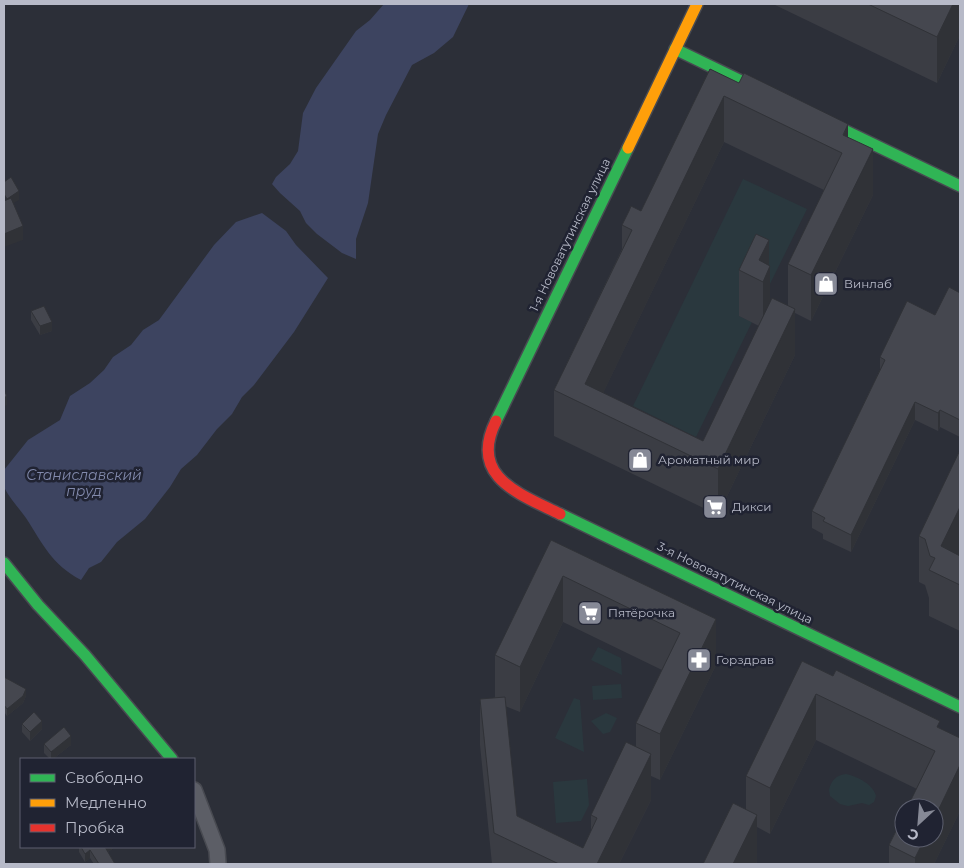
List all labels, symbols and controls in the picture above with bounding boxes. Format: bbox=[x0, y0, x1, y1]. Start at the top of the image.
street label: 1-я Нововатутинская улица bbox=[526, 156, 613, 314]
shop icon: Винлаб bbox=[813, 271, 839, 297]
place label: Винлаб bbox=[844, 276, 892, 291]
shop icon: Ароматный мир bbox=[627, 447, 653, 473]
place label: Ароматный мир bbox=[658, 452, 760, 467]
water label: Станиславский пруд bbox=[26, 466, 142, 500]
supermarket icon: Дикси bbox=[702, 494, 728, 520]
place label: Дикси bbox=[732, 499, 772, 514]
street label: 3-я Нововатутинская улица bbox=[655, 538, 815, 627]
supermarket icon: Пятёрочка bbox=[577, 600, 603, 626]
place label: Пятёрочка bbox=[608, 605, 675, 620]
pharmacy icon: Горздрав bbox=[686, 647, 712, 673]
place label: Горздрав bbox=[716, 652, 774, 667]
legend bbox=[20, 758, 195, 848]
text: Свободно bbox=[65, 768, 143, 787]
text: Медленно bbox=[65, 793, 147, 812]
north arrow bbox=[894, 798, 944, 848]
text: Пробка bbox=[65, 818, 124, 837]
text: С bbox=[905, 824, 922, 845]

